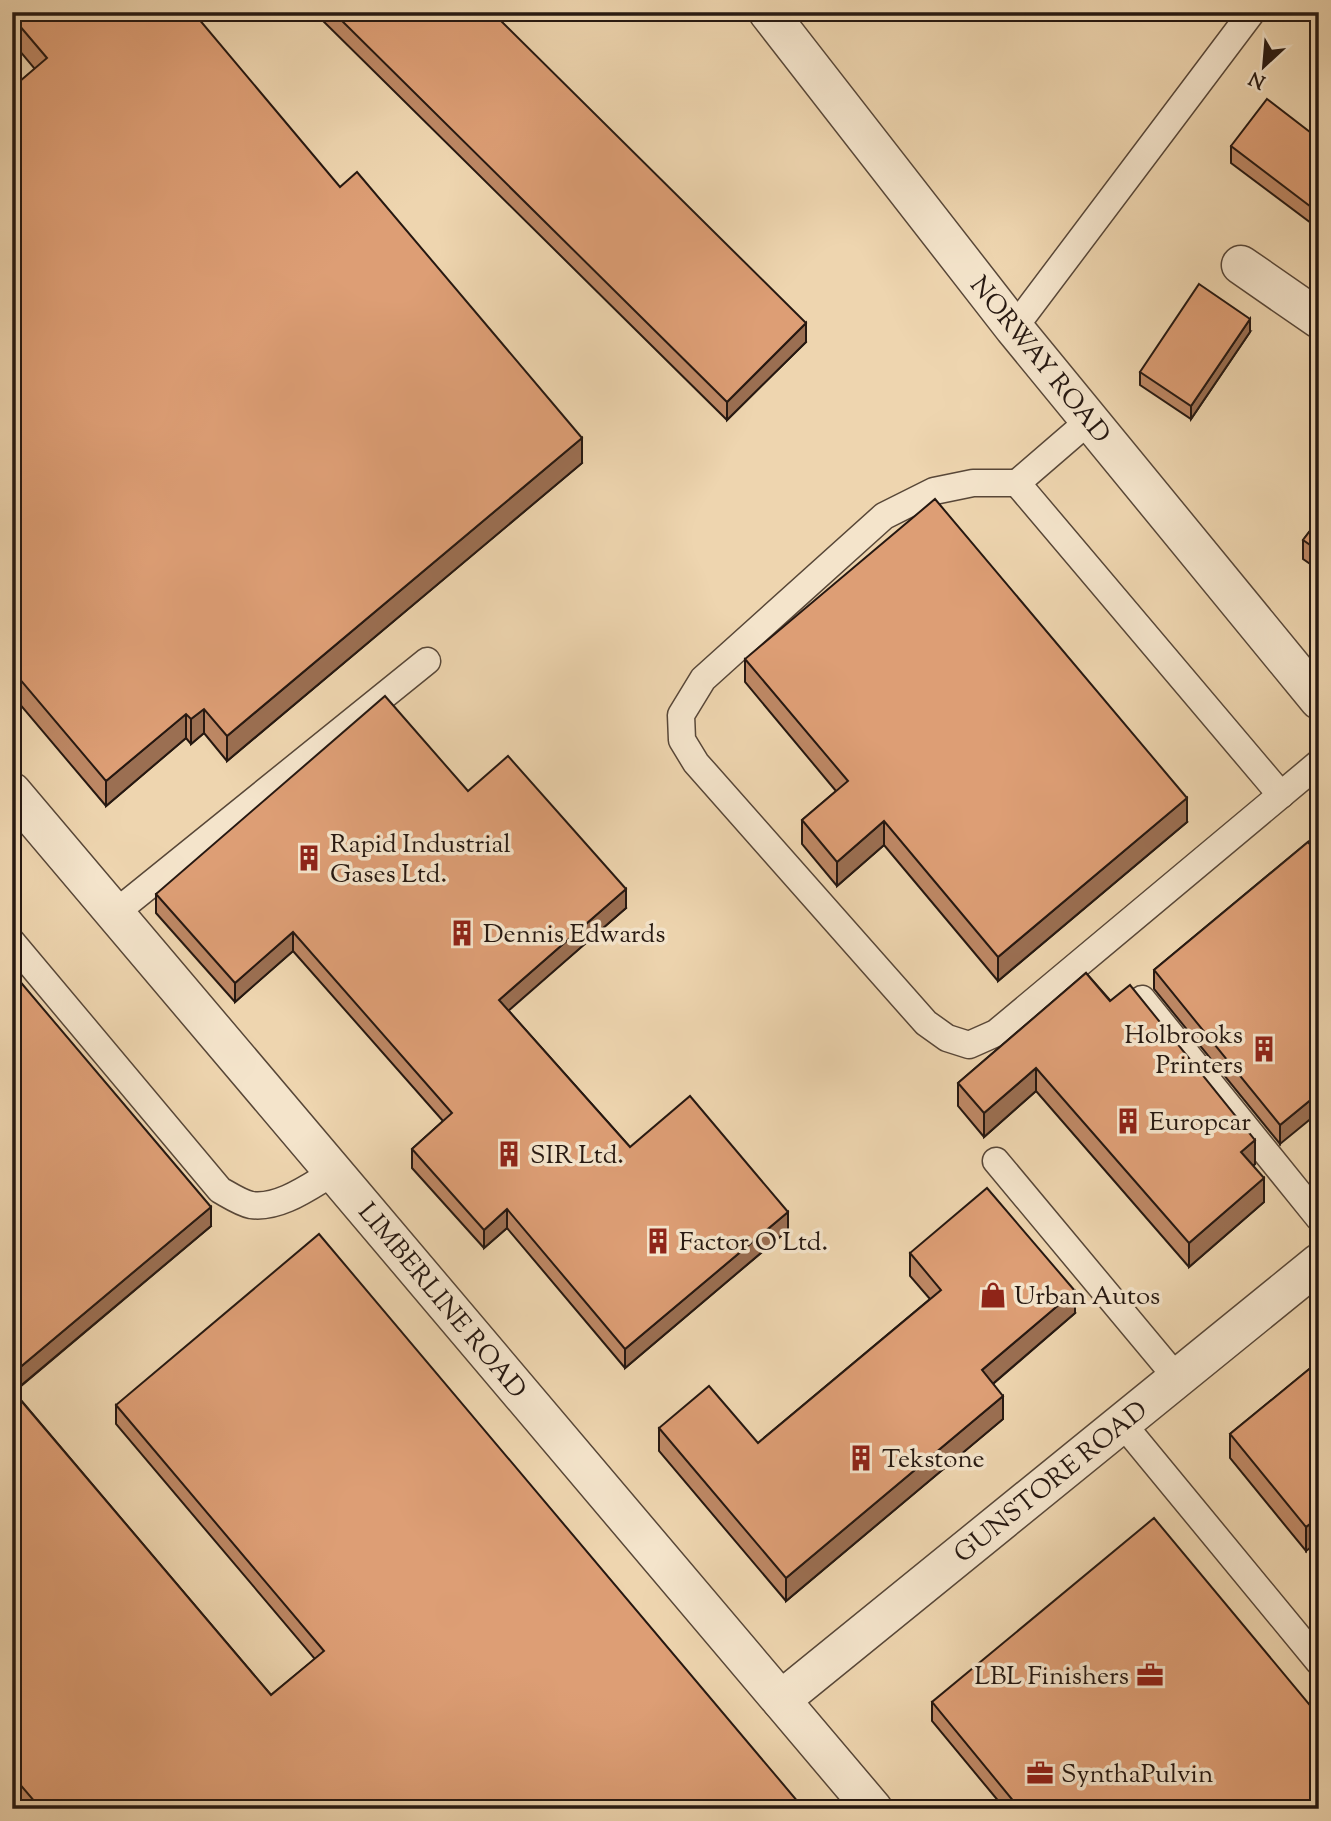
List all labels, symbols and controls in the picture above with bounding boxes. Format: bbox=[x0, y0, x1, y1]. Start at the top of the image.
north arrow bbox=[1230, 32, 1300, 102]
text: N bbox=[1245, 64, 1270, 94]
street label: NORWAY ROAD bbox=[960, 269, 1118, 452]
place label: Rapid Industrial Gases Ltd. bbox=[330, 827, 511, 894]
building icon: Rapid Industrial Gases Ltd. bbox=[294, 843, 324, 873]
place label: Dennis Edwards bbox=[483, 917, 665, 954]
building icon: Dennis Edwards bbox=[447, 918, 477, 948]
place label: Holbrooks Printers bbox=[1124, 1018, 1243, 1085]
building icon: Holbrooks Printers bbox=[1249, 1034, 1279, 1064]
place label: Europcar bbox=[1149, 1105, 1251, 1142]
building icon: Europcar bbox=[1113, 1106, 1143, 1136]
place label: SIR Ltd. bbox=[530, 1138, 624, 1175]
building icon: SIR Ltd. bbox=[494, 1139, 524, 1169]
street label: LIMBERLINE ROAD bbox=[348, 1196, 534, 1408]
place label: Factor O Ltd. bbox=[679, 1225, 828, 1262]
building icon: Factor O Ltd. bbox=[643, 1226, 673, 1256]
place label: Urban Autos bbox=[1014, 1279, 1160, 1316]
shop icon: Urban Autos bbox=[978, 1280, 1008, 1310]
street label: GUNSTORE ROAD bbox=[947, 1393, 1156, 1573]
place label: Tekstone bbox=[882, 1442, 985, 1479]
building icon: Tekstone bbox=[846, 1443, 876, 1473]
place label: LBL Finishers bbox=[974, 1659, 1129, 1696]
office icon: LBL Finishers bbox=[1135, 1660, 1165, 1690]
place label: SynthaPulvin bbox=[1061, 1757, 1213, 1794]
office icon: SynthaPulvin bbox=[1025, 1758, 1055, 1788]

